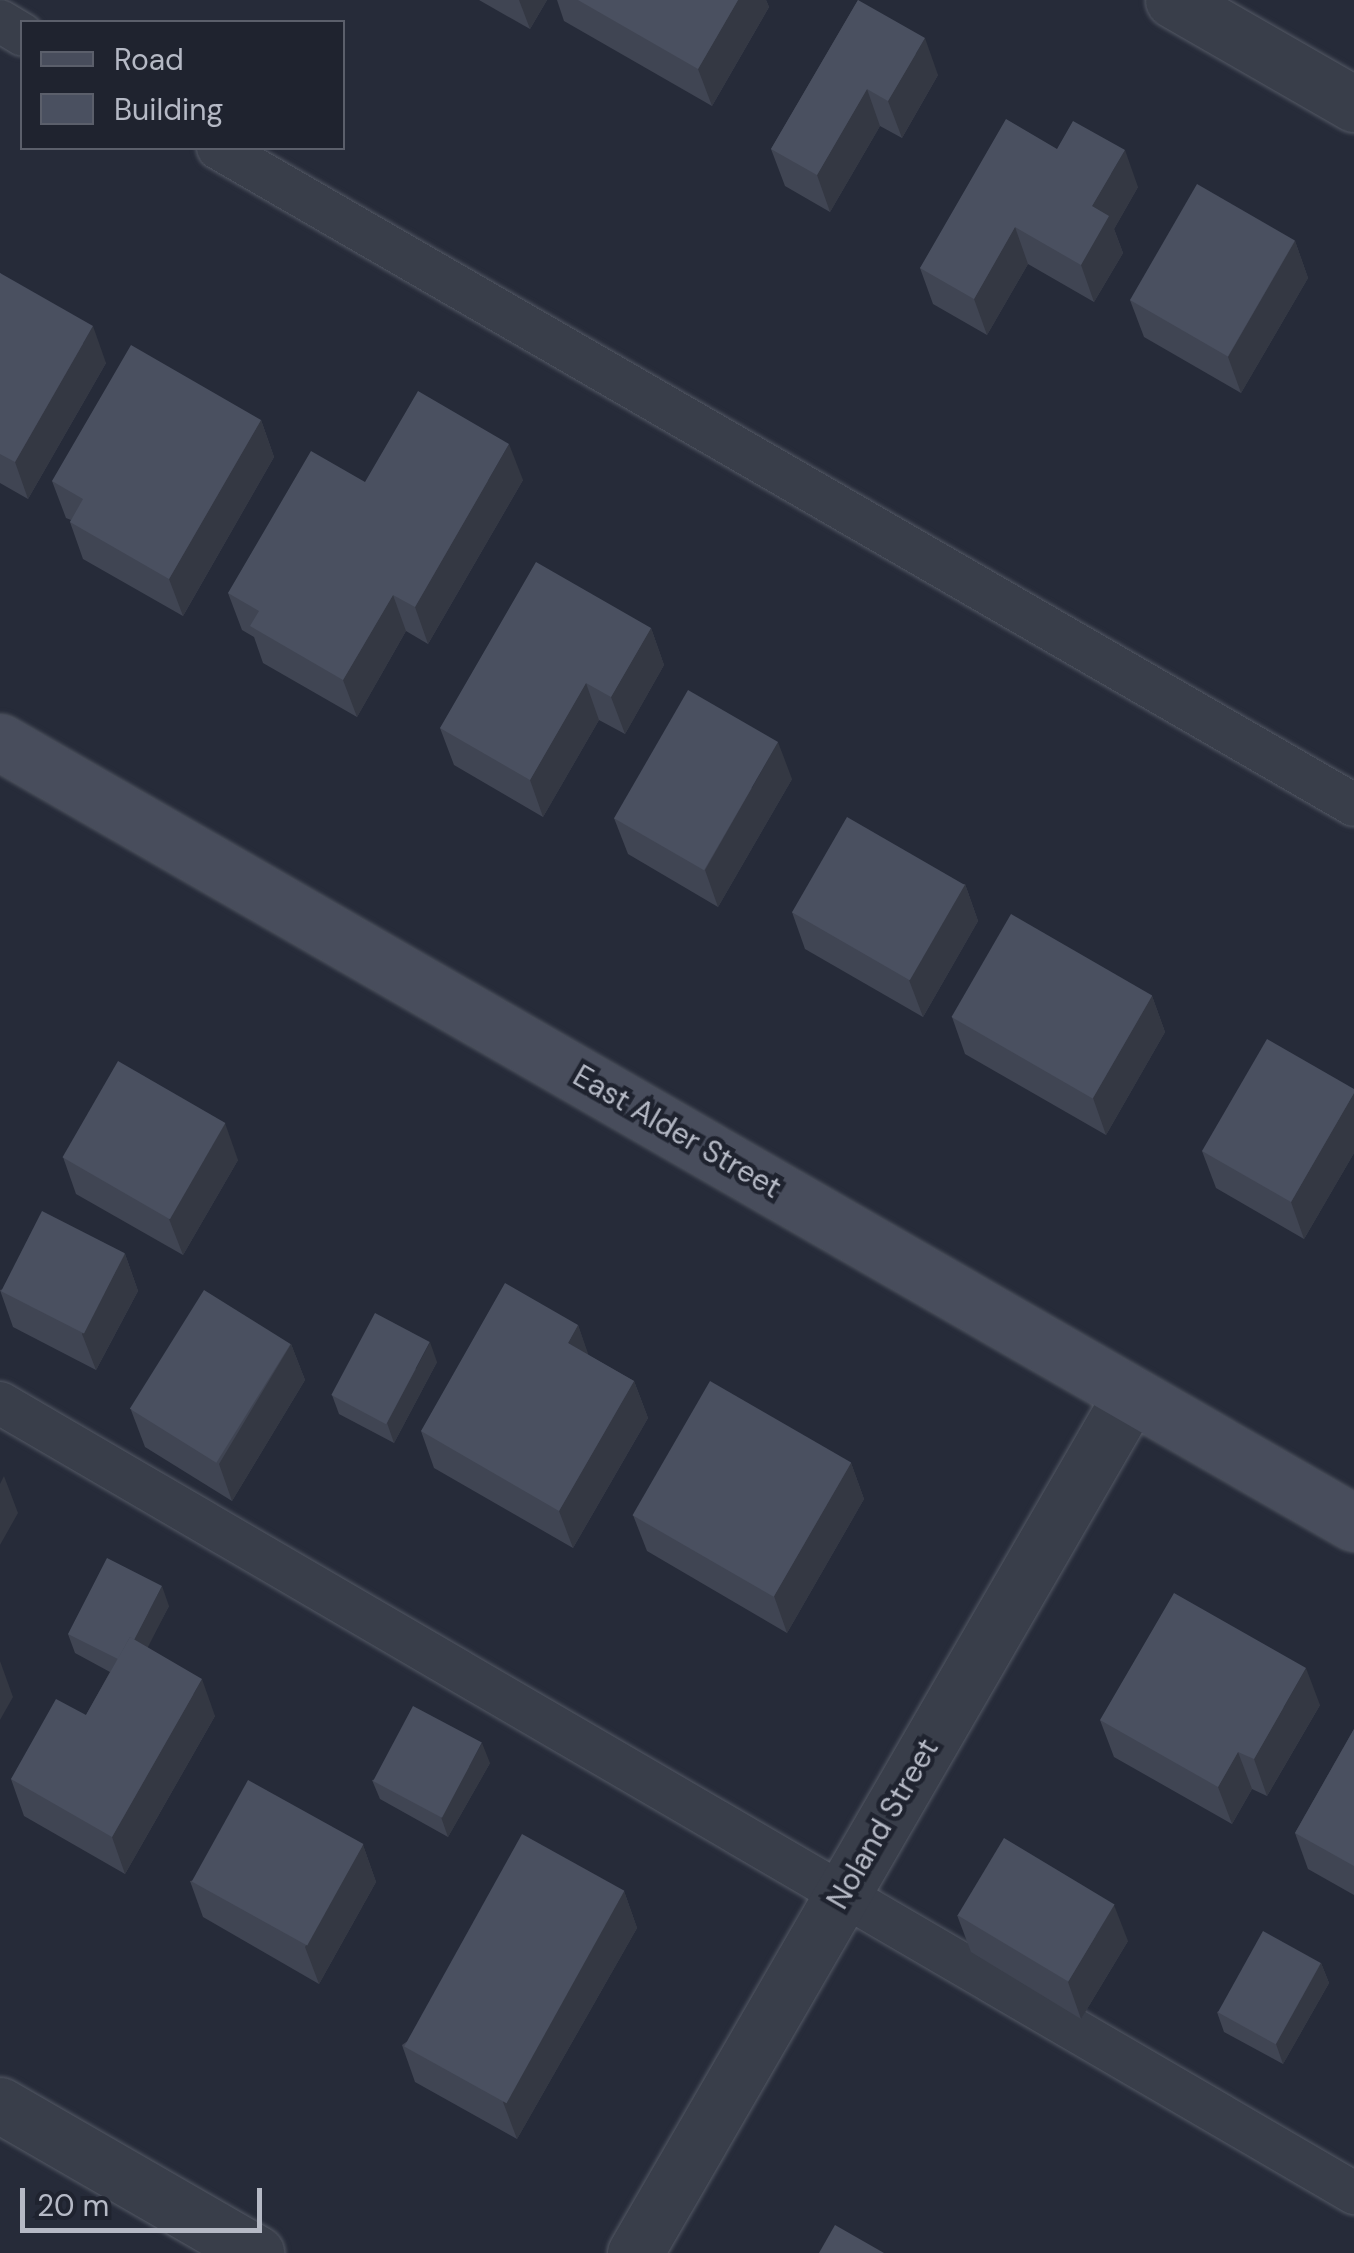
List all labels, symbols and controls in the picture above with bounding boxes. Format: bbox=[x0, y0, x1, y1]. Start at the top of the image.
legend bbox=[20, 20, 345, 150]
text: Road bbox=[114, 40, 184, 79]
text: Building bbox=[114, 90, 223, 129]
street label: East Alder Street bbox=[567, 1058, 787, 1206]
street label: Noland Street bbox=[820, 1732, 946, 1916]
scale bar bbox=[25, 2168, 268, 2230]
text: 20 m bbox=[37, 2186, 109, 2225]

